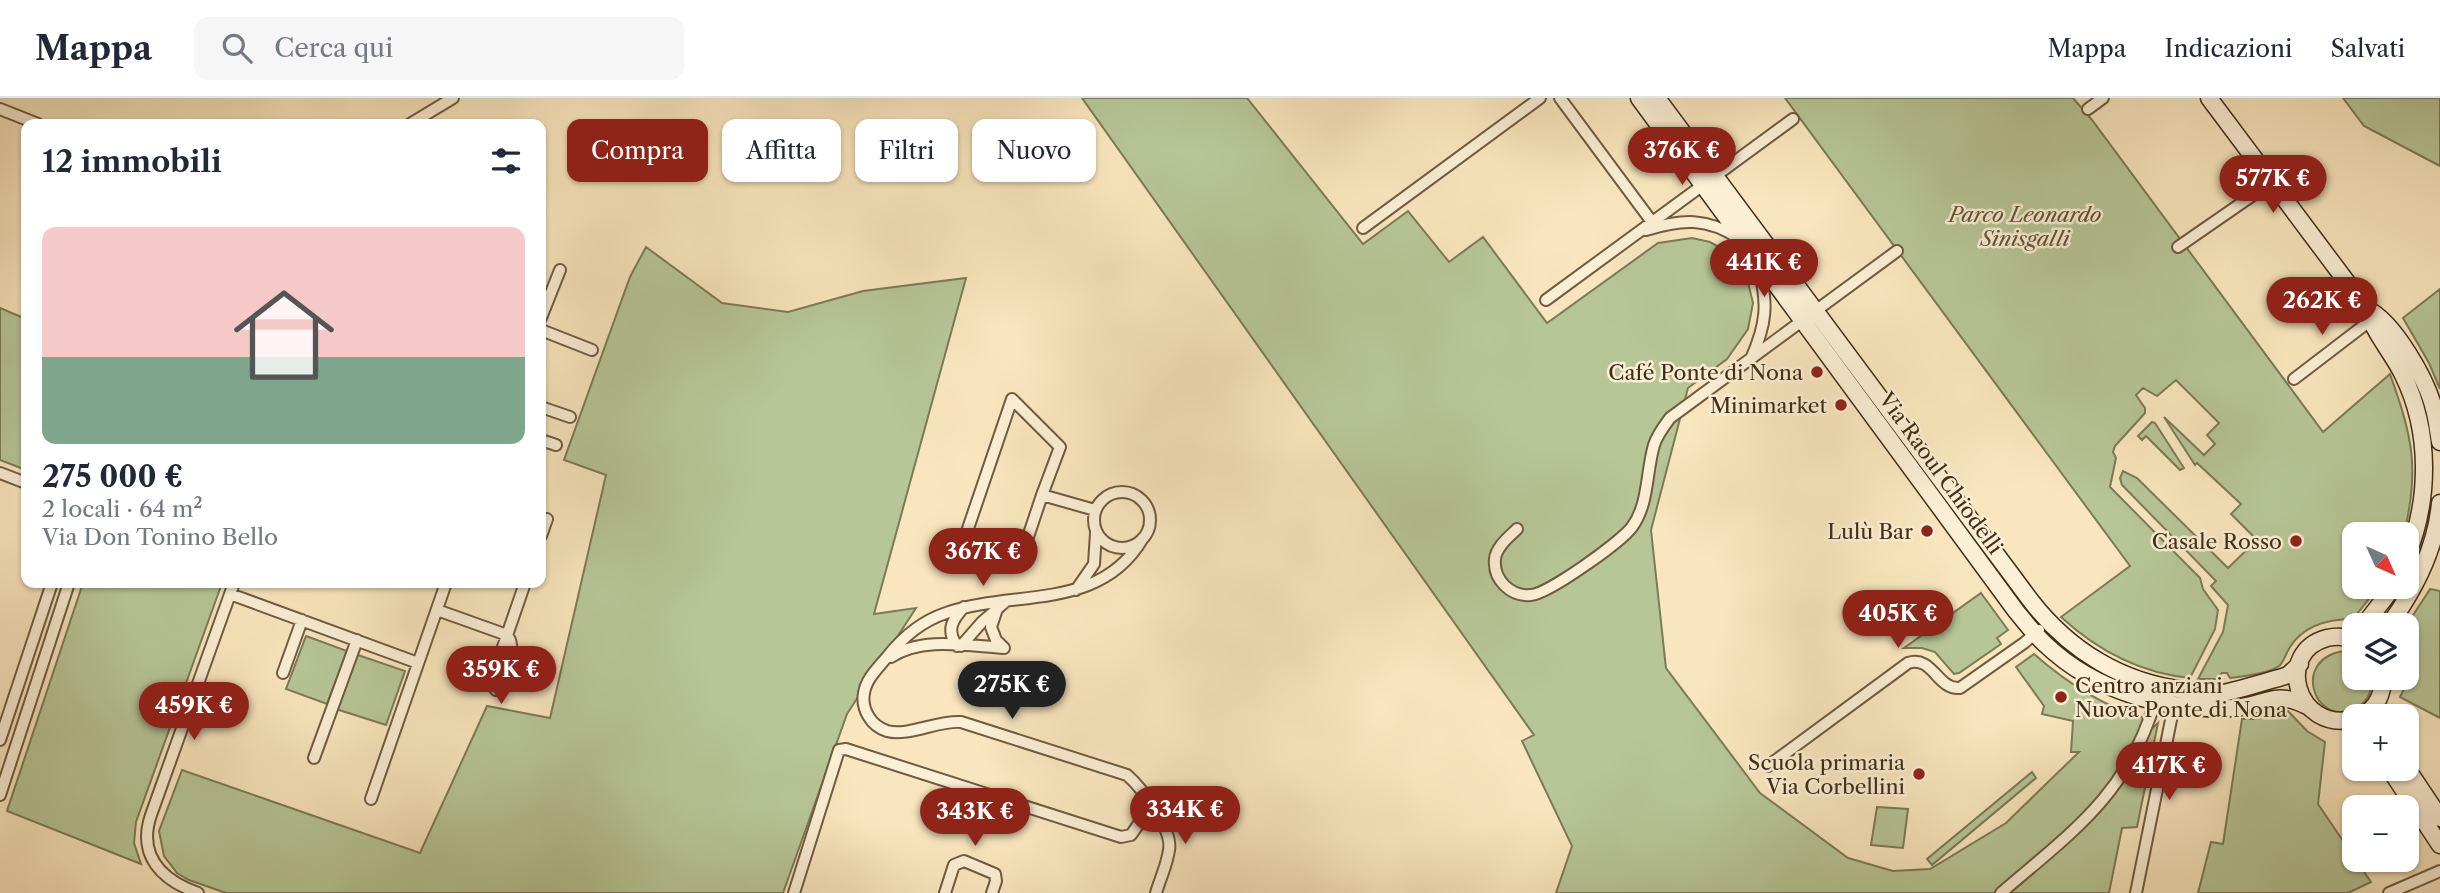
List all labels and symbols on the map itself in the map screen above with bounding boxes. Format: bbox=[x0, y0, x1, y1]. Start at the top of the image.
pin: 376K € bbox=[1625, 127, 1739, 187]
pin: 577K € bbox=[2216, 156, 2330, 215]
park label: Parco Leonardo Sinisgalli bbox=[1947, 202, 2102, 251]
pin: 441K € bbox=[1707, 240, 1821, 299]
pin: 262K € bbox=[2265, 278, 2379, 337]
place label: Café Ponte di Nona bbox=[1608, 360, 1804, 385]
marker: Café Ponte di Nona bbox=[1809, 364, 1825, 380]
street label: Via Raoul Chiodelli bbox=[1873, 386, 2008, 559]
place label: Minimarket bbox=[1710, 393, 1828, 418]
marker: Minimarket bbox=[1833, 397, 1849, 413]
place label: Lulù Bar bbox=[1827, 519, 1913, 544]
north arrow bbox=[2342, 522, 2418, 598]
marker: Lulù Bar bbox=[1919, 523, 1935, 539]
pin: 367K € bbox=[926, 528, 1040, 588]
place label: Casale Rosso bbox=[2152, 529, 2282, 554]
marker: Casale Rosso bbox=[2288, 533, 2304, 549]
pin: 405K € bbox=[1841, 590, 1955, 650]
pin: 359K € bbox=[444, 646, 558, 706]
pin: 275K € bbox=[955, 662, 1069, 721]
place label: Centro anziani Nuova Ponte di Nona bbox=[2075, 673, 2288, 722]
pin: 459K € bbox=[137, 682, 251, 742]
marker: Centro anziani Nuova Ponte di Nona bbox=[2053, 689, 2069, 705]
pin: 417K € bbox=[2112, 742, 2226, 802]
place label: Scuola primaria Via Corbellini bbox=[1748, 750, 1906, 799]
marker: Scuola primaria Via Corbellini bbox=[1911, 766, 1927, 782]
pin: 334K € bbox=[1128, 786, 1242, 846]
pin: 343K € bbox=[918, 788, 1032, 848]

